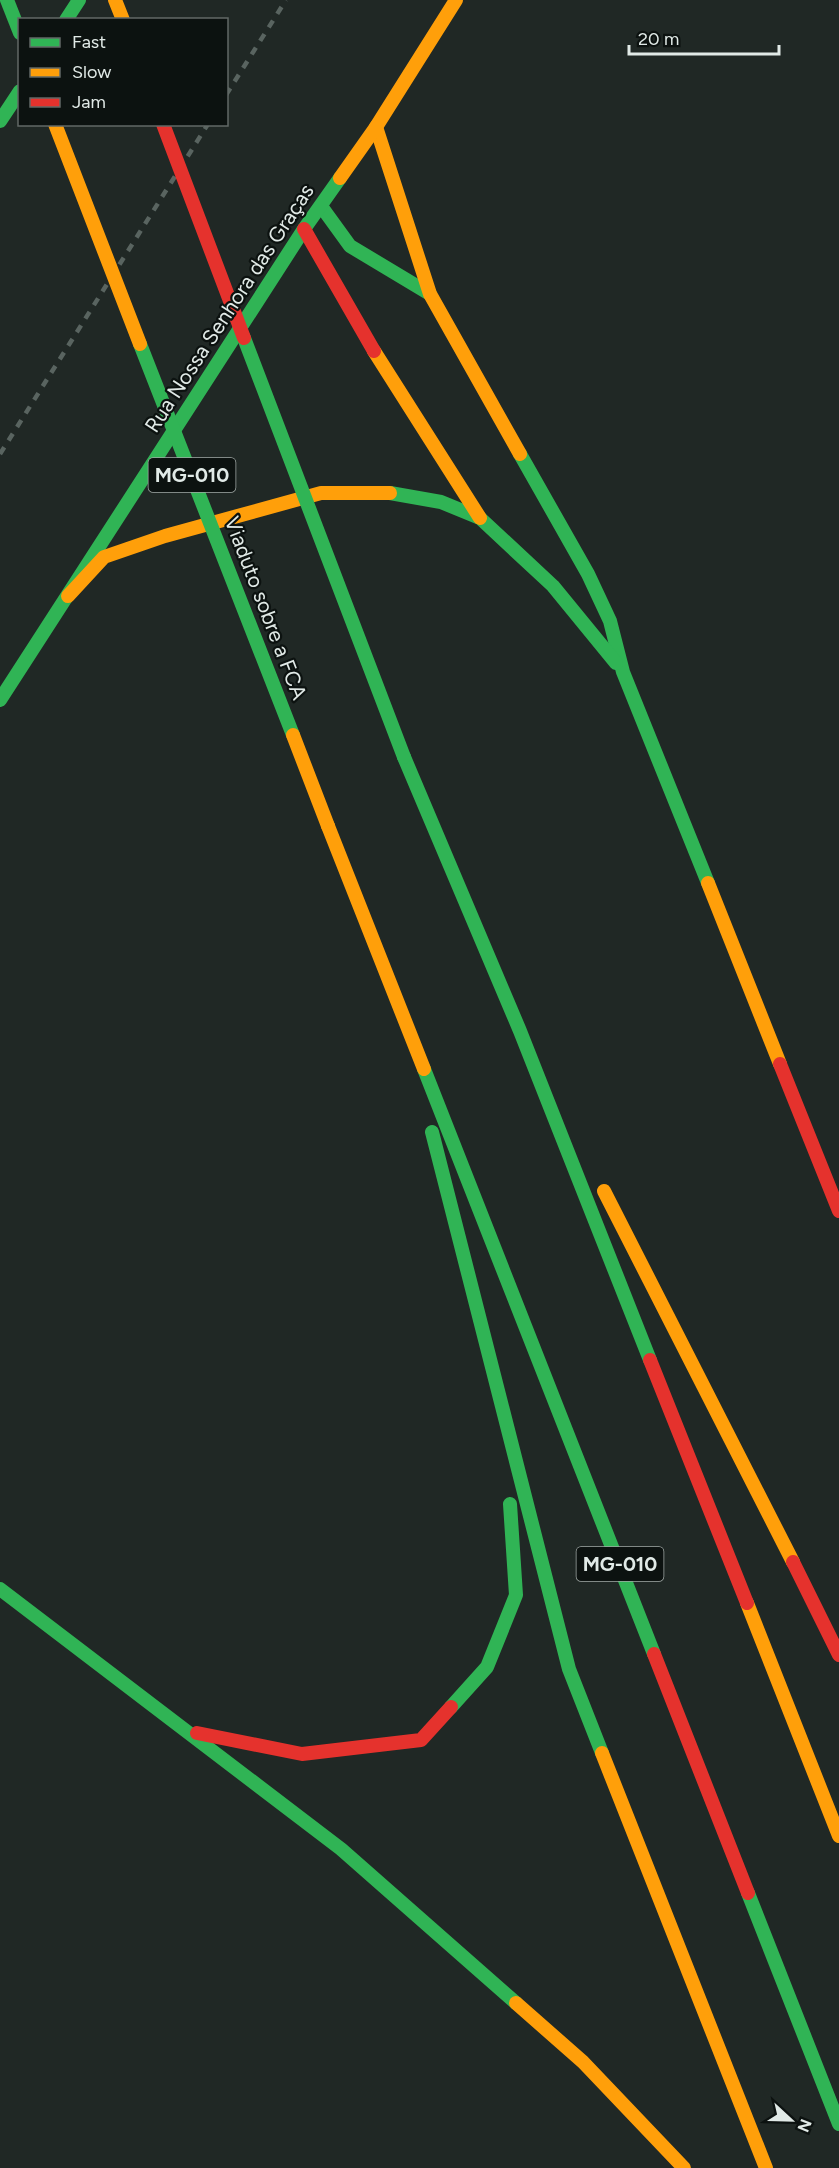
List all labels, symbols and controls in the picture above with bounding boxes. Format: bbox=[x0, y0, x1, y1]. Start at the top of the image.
legend bbox=[18, 18, 228, 126]
scale bar bbox=[629, 18, 779, 56]
text: 20 m bbox=[638, 28, 679, 50]
text: Fast bbox=[72, 31, 106, 53]
text: Slow bbox=[72, 61, 111, 83]
text: Jam bbox=[72, 91, 106, 113]
street label: Rua Nossa Senhora das Graças bbox=[139, 179, 319, 437]
road number: MG-010 bbox=[148, 458, 236, 492]
street label: Viaduto sobre a FCA bbox=[220, 513, 312, 703]
road number: MG-010 bbox=[576, 1547, 664, 1581]
north arrow bbox=[761, 2090, 821, 2150]
text: N bbox=[793, 2116, 816, 2135]

